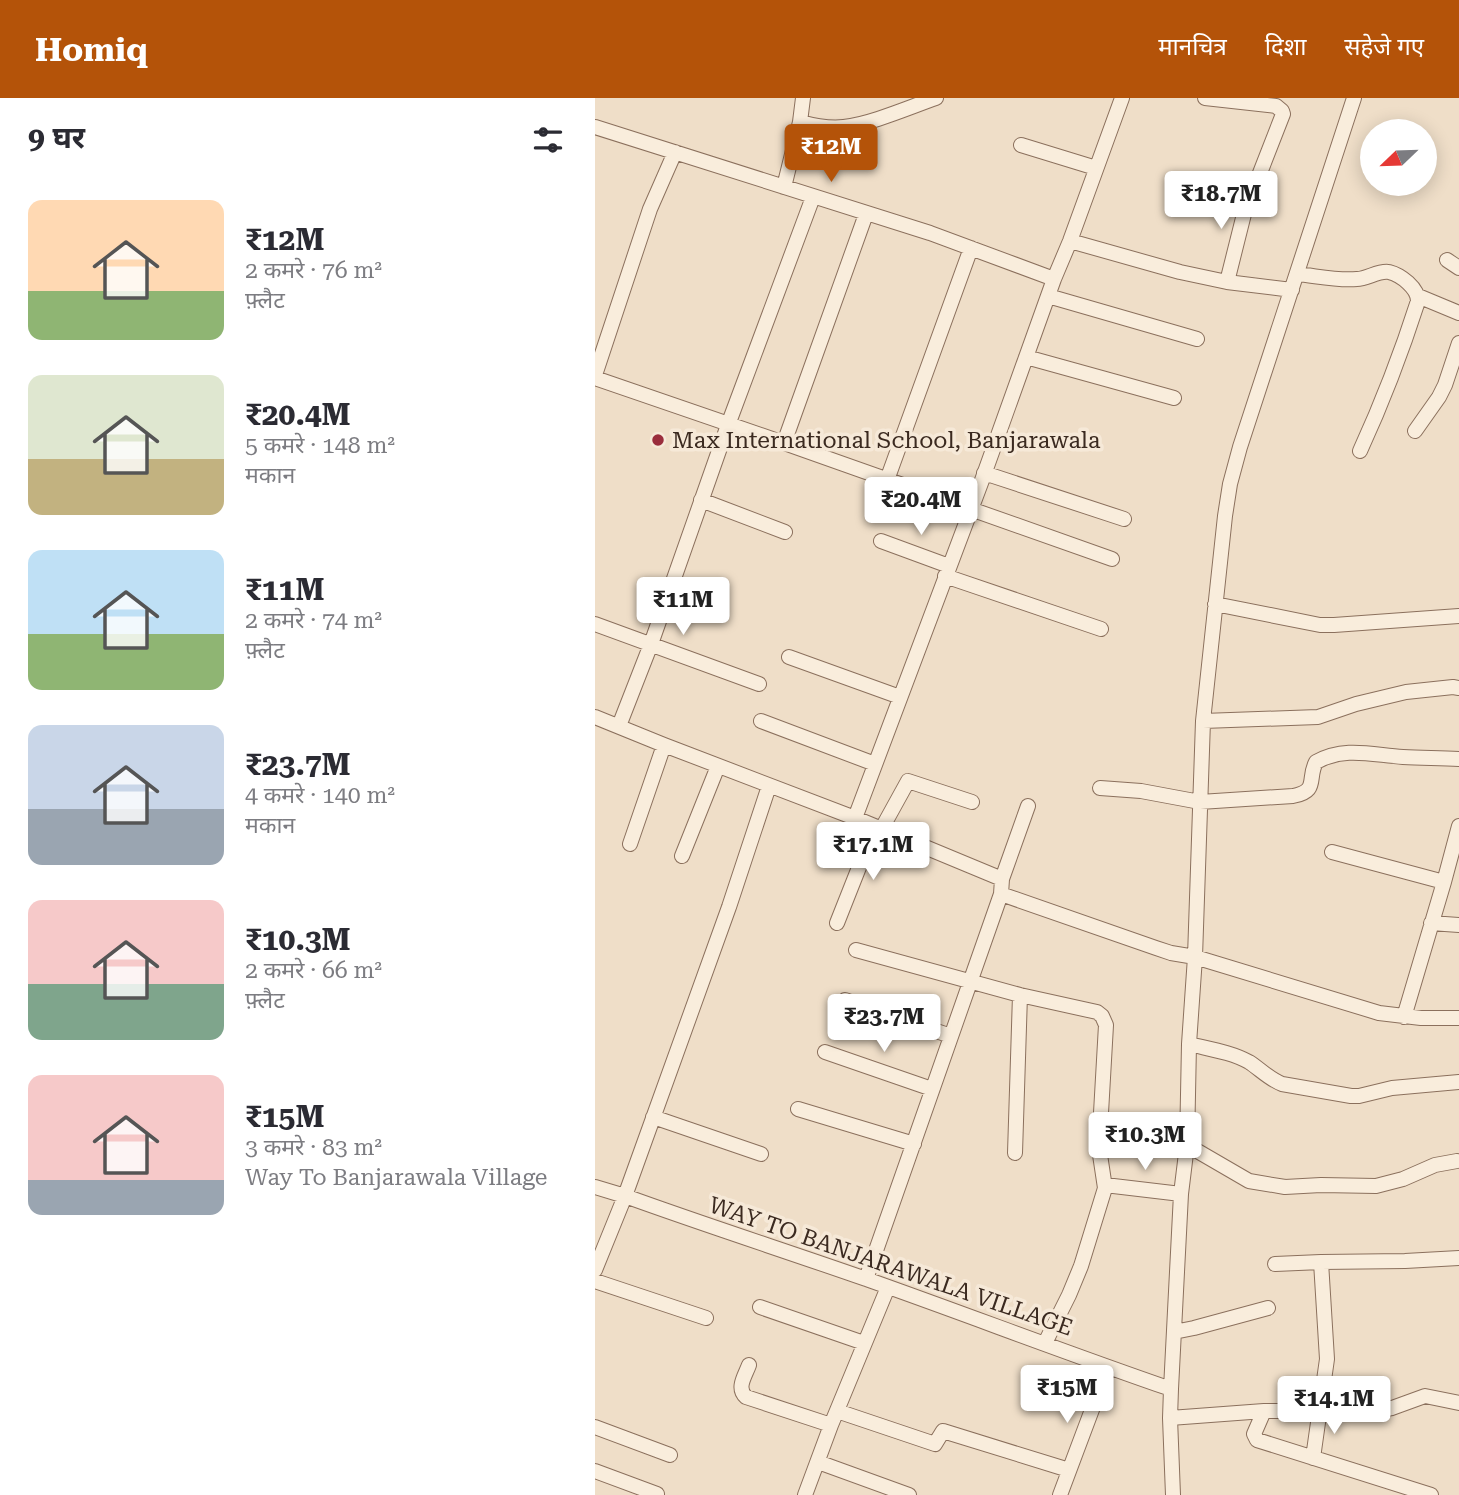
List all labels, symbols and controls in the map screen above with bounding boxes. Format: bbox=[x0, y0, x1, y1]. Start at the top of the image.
text: Homiq bbox=[35, 30, 148, 69]
text: मानचित्र bbox=[1158, 33, 1227, 61]
text: दिशा bbox=[1265, 33, 1306, 61]
text: सहेजे गए bbox=[1344, 33, 1424, 61]
north arrow bbox=[1360, 119, 1437, 196]
map controls bbox=[1360, 119, 1437, 196]
text: 9 घर bbox=[28, 120, 85, 155]
icon: filters bbox=[529, 121, 567, 159]
pin: ₹12M bbox=[790, 125, 872, 184]
text: ₹12M bbox=[801, 133, 861, 160]
pin: ₹18.7M bbox=[1164, 172, 1278, 231]
text: ₹18.7M bbox=[1181, 180, 1261, 207]
text: ₹12M bbox=[245, 222, 324, 257]
icon: home bbox=[84, 228, 168, 312]
text: 2 कमरे · 76 m² bbox=[245, 257, 382, 284]
text: फ़्लैट bbox=[245, 287, 285, 314]
text: ₹20.4M bbox=[245, 397, 351, 432]
icon: home bbox=[84, 403, 168, 487]
place label: Max International School, Banjarawala bbox=[672, 427, 1101, 454]
text: 5 कमरे · 148 m² bbox=[245, 432, 395, 459]
marker: Max International School, Banjarawala bbox=[650, 432, 666, 448]
text: मकान bbox=[245, 462, 295, 489]
pin: ₹20.4M bbox=[864, 478, 978, 537]
text: ₹20.4M bbox=[881, 486, 961, 513]
text: ₹11M bbox=[245, 572, 324, 607]
icon: home bbox=[84, 578, 168, 662]
pin: ₹11M bbox=[642, 578, 724, 637]
text: ₹11M bbox=[653, 586, 713, 613]
text: 2 कमरे · 74 m² bbox=[245, 607, 382, 634]
text: फ़्लैट bbox=[245, 637, 285, 664]
text: ₹23.7M bbox=[245, 747, 351, 782]
icon: home bbox=[84, 753, 168, 837]
text: 4 कमरे · 140 m² bbox=[245, 782, 395, 809]
text: मकान bbox=[245, 812, 295, 839]
pin: ₹17.1M bbox=[816, 822, 930, 882]
text: ₹17.1M bbox=[833, 831, 913, 858]
text: ₹10.3M bbox=[245, 922, 351, 957]
icon: home bbox=[84, 928, 168, 1012]
text: 2 कमरे · 66 m² bbox=[245, 957, 382, 984]
text: फ़्लैट bbox=[245, 987, 285, 1014]
pin: ₹23.7M bbox=[827, 995, 941, 1054]
text: ₹23.7M bbox=[844, 1003, 924, 1030]
text: ₹15M bbox=[245, 1099, 324, 1134]
icon: home bbox=[84, 1103, 168, 1187]
pin: ₹10.3M bbox=[1088, 1112, 1202, 1172]
text: ₹10.3M bbox=[1105, 1121, 1185, 1148]
text: 3 कमरे · 83 m² bbox=[245, 1134, 382, 1161]
text: Way To Banjarawala Village bbox=[245, 1164, 547, 1191]
street label: WAY TO BANJARAWALA VILLAGE bbox=[705, 1191, 1076, 1342]
pin: ₹15M bbox=[1026, 1366, 1108, 1425]
text: ₹15M bbox=[1037, 1374, 1097, 1401]
pin: ₹14.1M bbox=[1277, 1376, 1391, 1436]
text: ₹14.1M bbox=[1294, 1385, 1374, 1412]

